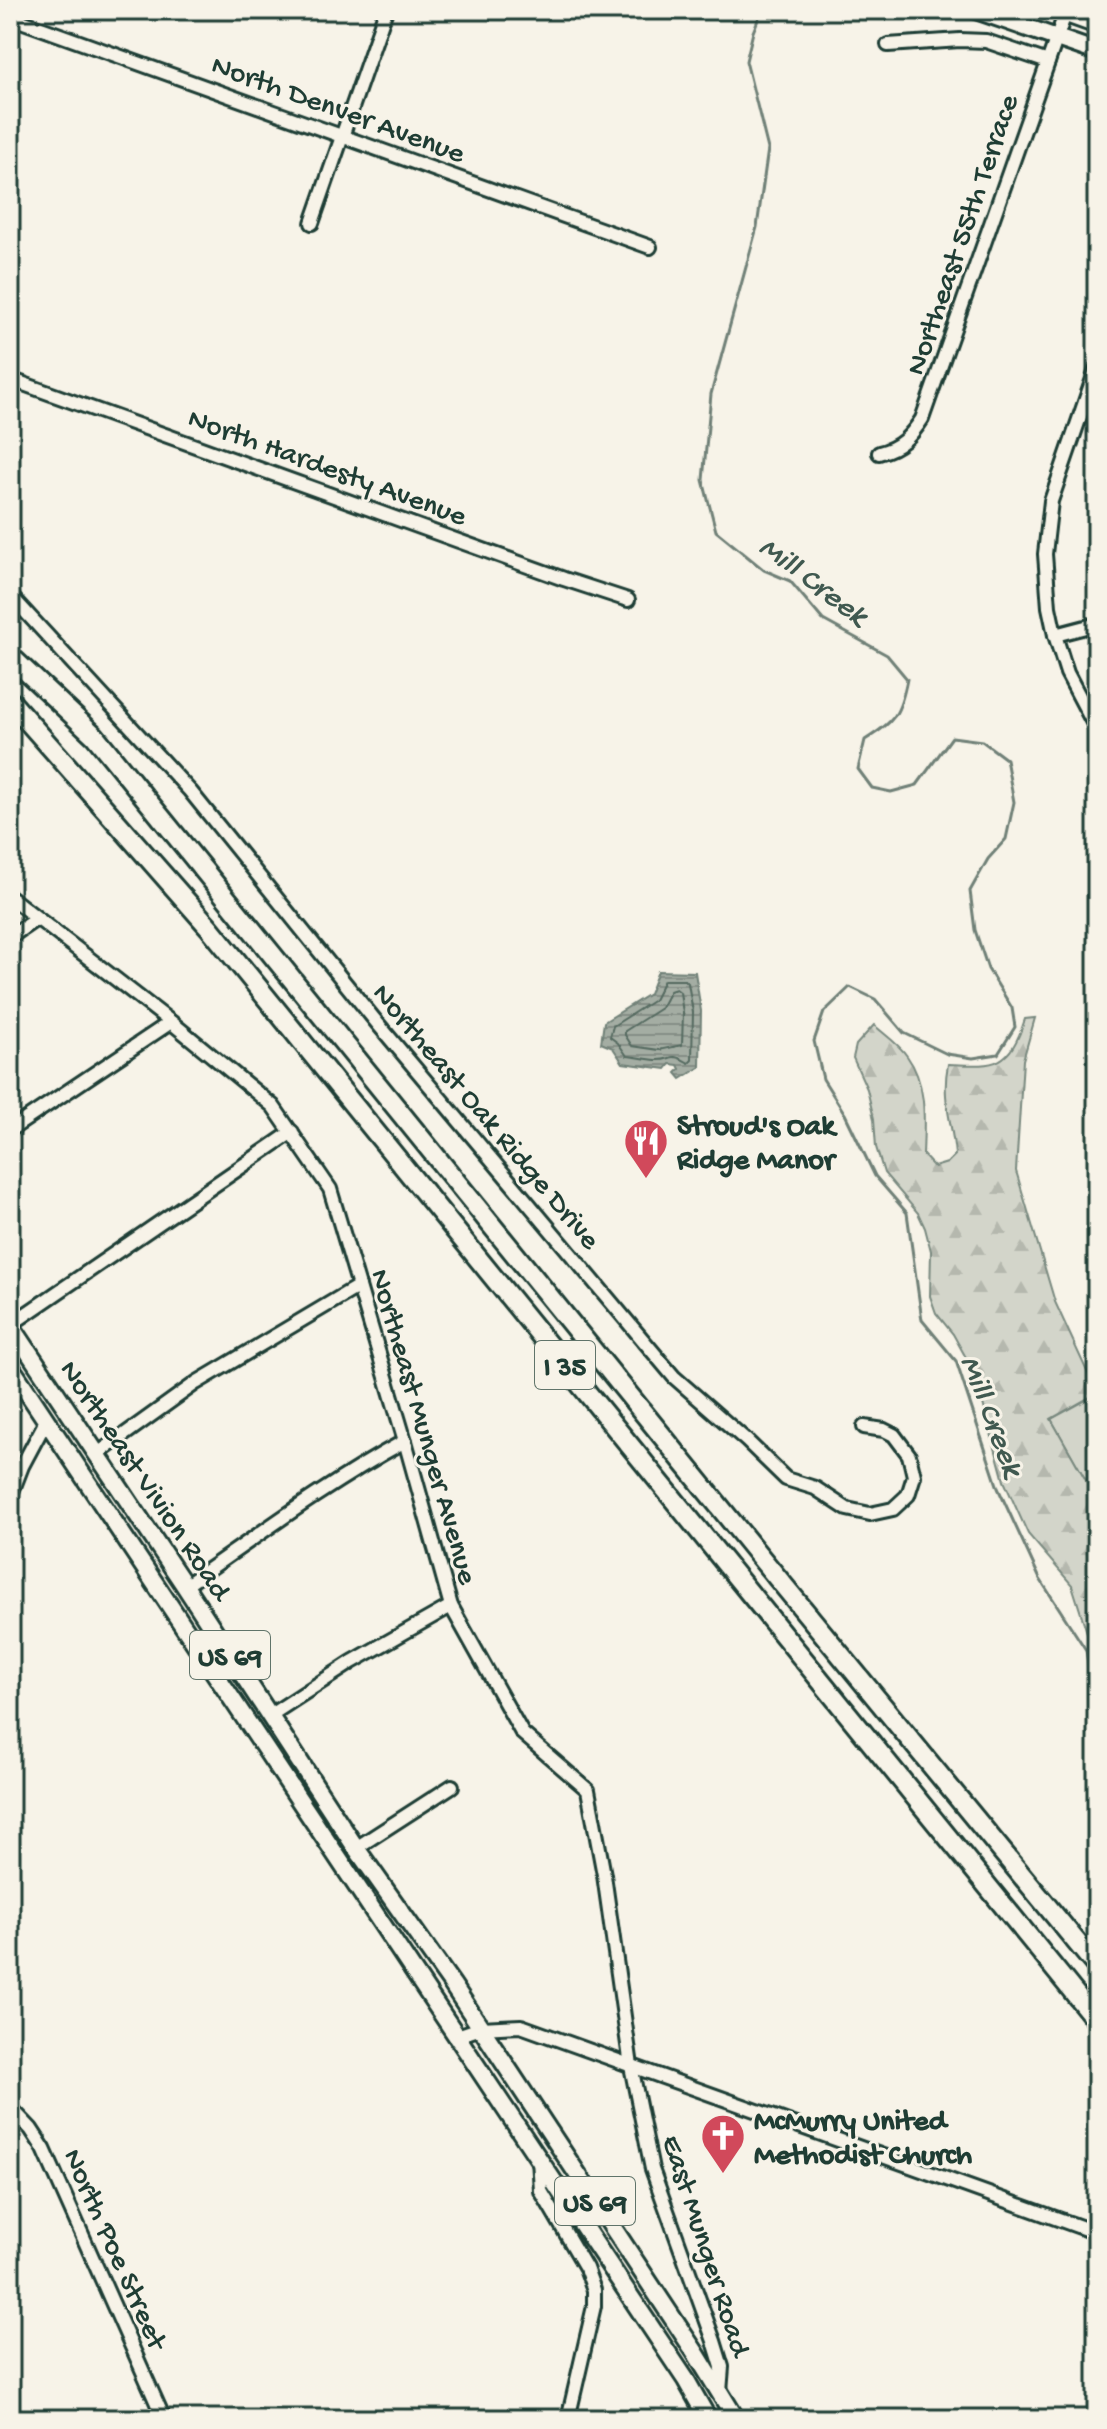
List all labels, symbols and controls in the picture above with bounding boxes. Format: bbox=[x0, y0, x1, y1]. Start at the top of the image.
street label: North Denver Avenue bbox=[206, 49, 469, 174]
street label: Northeast 55th Terrace bbox=[900, 90, 1029, 380]
street label: North Hardesty Avenue bbox=[182, 402, 471, 536]
water label: Mill Creek bbox=[750, 530, 876, 638]
street label: Northeast Oak Ridge Drive bbox=[363, 978, 607, 1259]
place label: Stroud's Oak Ridge Manor bbox=[676, 1111, 838, 1180]
restaurant icon: Stroud's Oak Ridge Manor bbox=[622, 1117, 670, 1180]
street label: Northeast Munger Avenue bbox=[360, 1266, 484, 1589]
road number: I 35 bbox=[535, 1341, 595, 1389]
water label: Mill Creek bbox=[949, 1351, 1031, 1485]
street label: Northeast Vivion Road bbox=[50, 1355, 238, 1610]
road number: US 69 bbox=[190, 1631, 270, 1679]
place label: McMurry United Methodist Church bbox=[754, 2106, 972, 2175]
church icon: McMurry United Methodist Church bbox=[699, 2112, 747, 2175]
street label: East Munger Road bbox=[651, 2131, 757, 2364]
street label: North Poe Street bbox=[53, 2144, 174, 2358]
road number: US 69 bbox=[555, 2177, 635, 2225]

